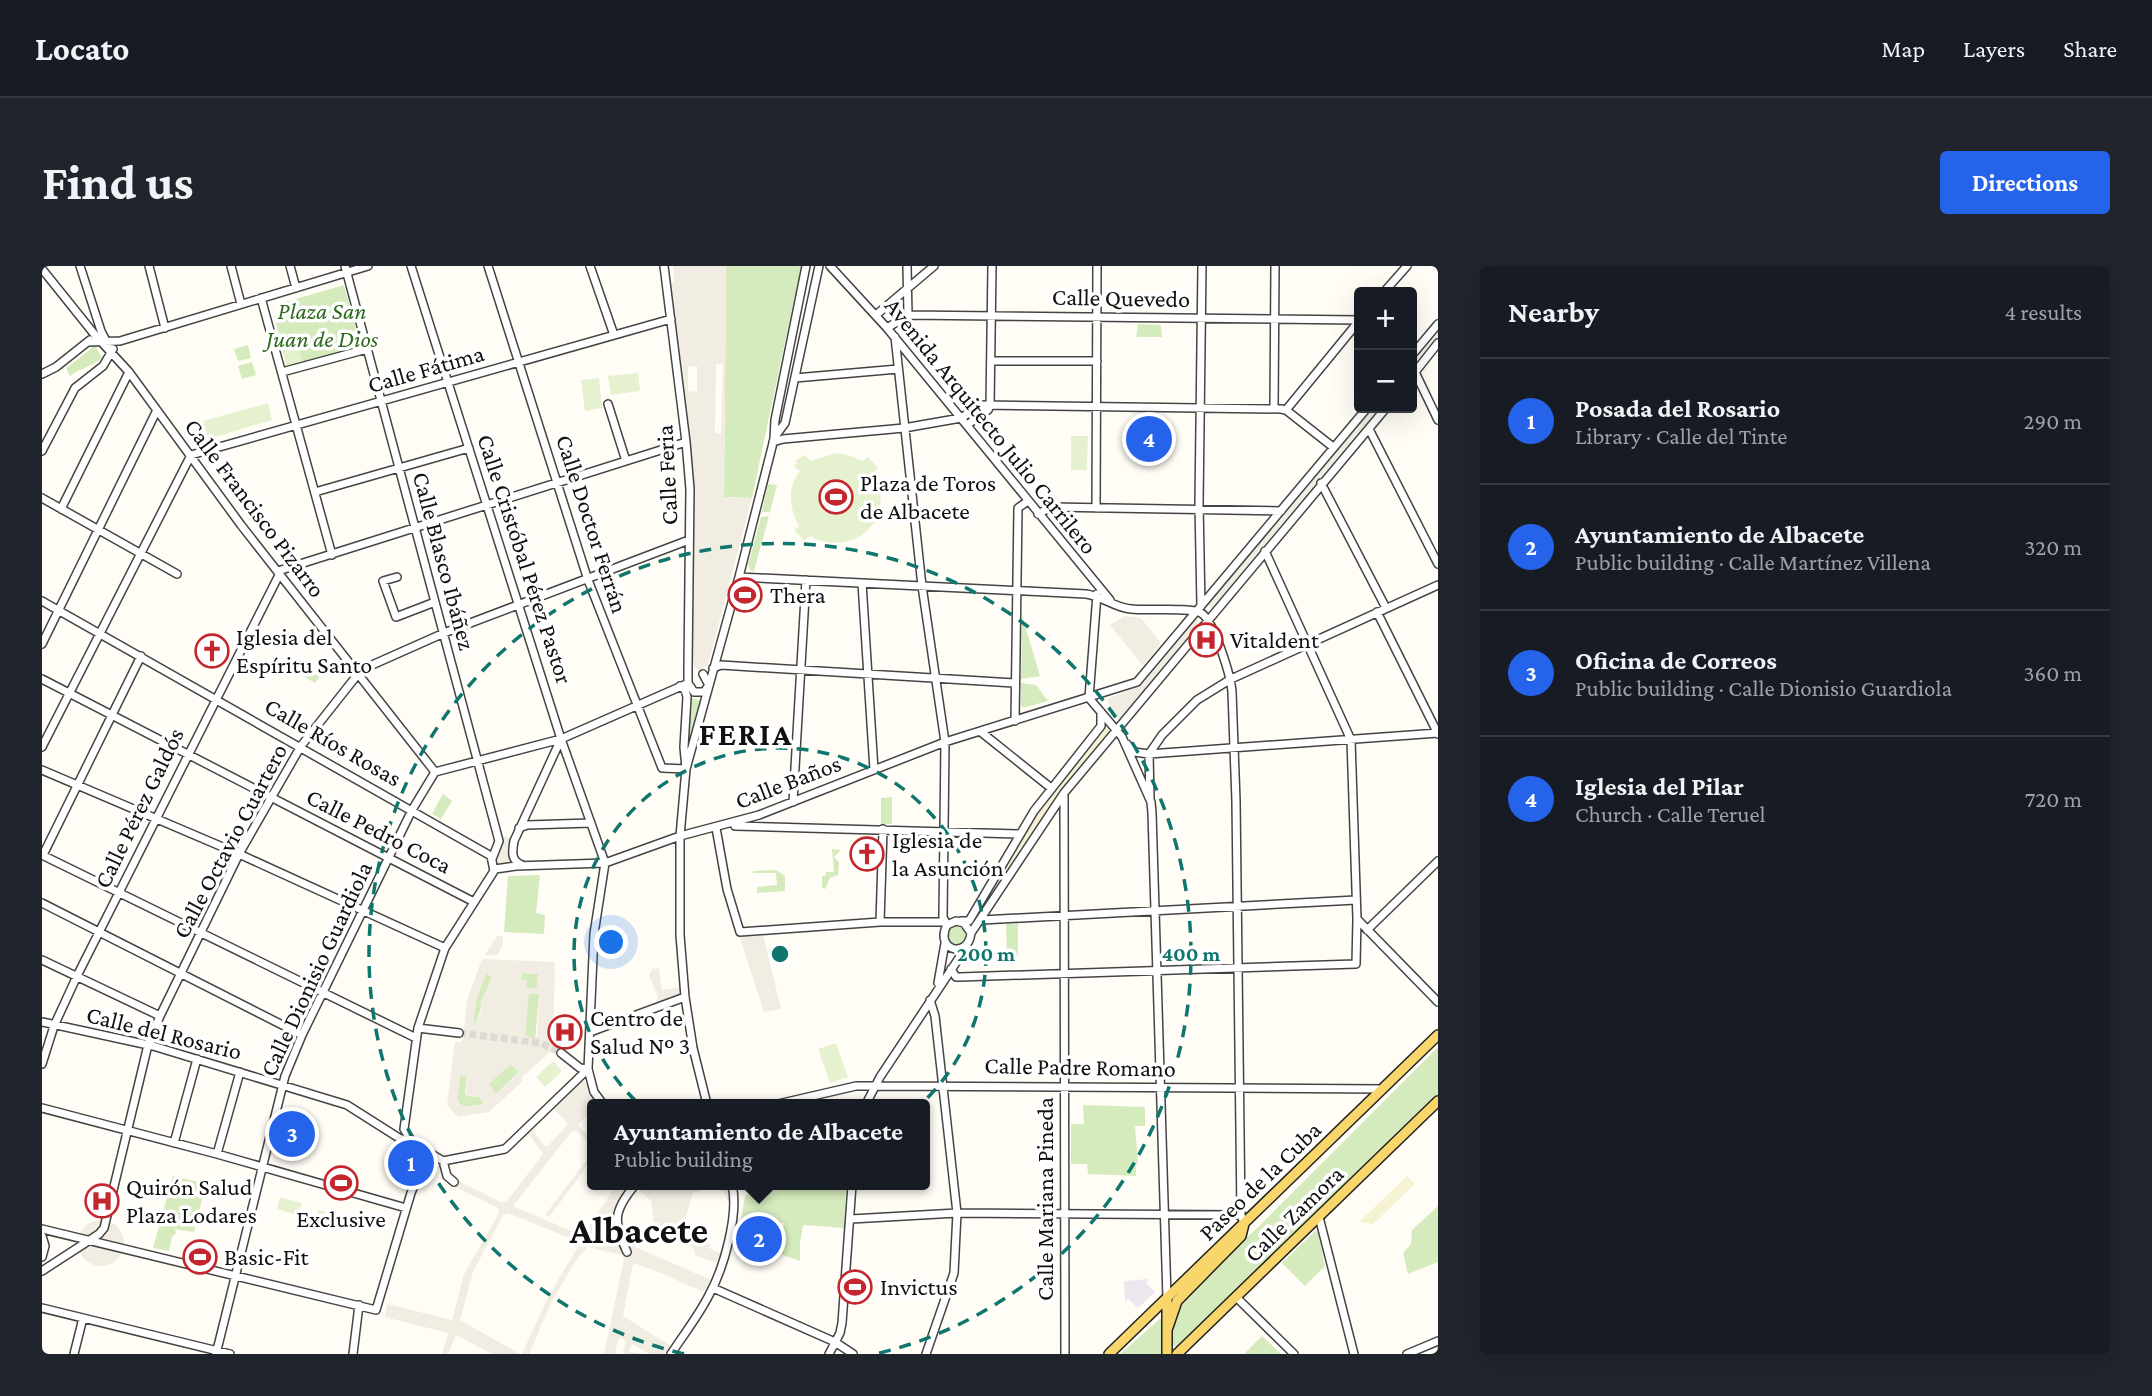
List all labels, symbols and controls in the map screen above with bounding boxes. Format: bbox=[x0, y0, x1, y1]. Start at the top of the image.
text: Locato bbox=[35, 30, 130, 67]
text: Map bbox=[1881, 35, 1925, 62]
text: Layers bbox=[1963, 35, 2025, 62]
text: Share bbox=[2063, 35, 2117, 62]
button: Directions bbox=[1940, 151, 2110, 214]
text: Find us bbox=[42, 155, 194, 210]
street label: Calle Quevedo bbox=[1052, 283, 1190, 312]
map controls bbox=[1354, 287, 1417, 413]
button: + bbox=[1354, 287, 1417, 350]
street label: Avenida Arquitecto Julio Carrilero bbox=[880, 292, 1103, 559]
text: Nearby bbox=[1508, 295, 1599, 328]
park label: Plaza San Juan de Dios bbox=[262, 297, 379, 352]
text: 4 results bbox=[2004, 299, 2082, 325]
street label: Calle Fátima bbox=[365, 339, 487, 398]
button: − bbox=[1354, 350, 1417, 413]
text: Posada del Rosario bbox=[1575, 394, 1780, 423]
text: 1 bbox=[1527, 408, 1535, 434]
text: 290 m bbox=[2024, 408, 2082, 434]
street label: Calle Francisco Pizarro bbox=[179, 413, 331, 602]
pin: 4 bbox=[1126, 413, 1172, 465]
text: Library · Calle del Tinte bbox=[1575, 423, 1787, 449]
street label: Calle Feria bbox=[650, 424, 683, 526]
street label: Calle Cristóbal Pérez Pastor bbox=[472, 431, 579, 688]
street label: Calle Doctor Ferrán bbox=[551, 431, 634, 616]
street label: Calle Blasco Ibáñez bbox=[408, 469, 481, 653]
place label: Plaza de Toros de Albacete bbox=[860, 469, 996, 524]
sports icon: Plaza de Toros de Albacete bbox=[817, 478, 855, 516]
text: Ayuntamiento de Albacete bbox=[1575, 520, 1864, 549]
text: 2 bbox=[1525, 534, 1537, 560]
text: 320 m bbox=[2024, 534, 2082, 560]
text: Public building · Calle Martínez Villena bbox=[1575, 549, 1931, 575]
sports icon: Thera bbox=[726, 576, 764, 614]
place label: Thera bbox=[770, 581, 826, 608]
hospital icon: Vitaldent bbox=[1187, 621, 1225, 659]
place label: Iglesia del Espíritu Santo bbox=[236, 623, 372, 678]
place label: Vitaldent bbox=[1230, 626, 1320, 653]
church icon: Iglesia del Espíritu Santo bbox=[193, 632, 231, 670]
text: Oficina de Correos bbox=[1575, 646, 1777, 675]
text: 3 bbox=[1525, 660, 1537, 686]
text: 360 m bbox=[2024, 660, 2082, 686]
text: Public building · Calle Dionisio Guardiola bbox=[1575, 675, 1952, 701]
street label: Calle Ríos Rosas bbox=[260, 692, 406, 792]
district label: FERIA bbox=[699, 716, 793, 752]
street label: Calle Pérez Galdós bbox=[88, 723, 189, 892]
street label: Calle Octavio Cuartero bbox=[167, 739, 292, 943]
street label: Calle Baños bbox=[731, 749, 845, 814]
text: Iglesia del Pilar bbox=[1575, 772, 1744, 801]
street label: Calle Pedro Coca bbox=[302, 782, 456, 879]
text: 4 bbox=[1525, 786, 1537, 812]
text: 720 m bbox=[2025, 786, 2082, 812]
text: Church · Calle Teruel bbox=[1575, 801, 1766, 827]
place label: Iglesia de la Asunción bbox=[892, 826, 1004, 881]
church icon: Iglesia de la Asunción bbox=[848, 835, 886, 873]
street label: Calle Dionisio Guardiola bbox=[254, 857, 377, 1080]
your location bbox=[594, 925, 628, 959]
centre of rings bbox=[768, 942, 792, 966]
text: 200 m bbox=[957, 942, 1015, 966]
text: 400 m bbox=[1162, 942, 1221, 966]
street label: Calle del Rosario bbox=[84, 1000, 245, 1065]
place label: Centro de Salud Nº 3 bbox=[590, 1004, 690, 1059]
hospital icon: Centro de Salud Nº 3 bbox=[546, 1013, 584, 1051]
street label: Calle Padre Romano bbox=[984, 1051, 1176, 1082]
street label: Calle Mariana Pineda bbox=[1031, 1097, 1058, 1301]
popup bbox=[587, 1099, 930, 1190]
pin: 3 bbox=[269, 1108, 315, 1160]
street label: Paseo de la Cuba bbox=[1193, 1116, 1326, 1246]
text: Ayuntamiento de Albacete bbox=[614, 1117, 903, 1146]
pin: 1 bbox=[388, 1137, 434, 1189]
text: Public building bbox=[614, 1146, 753, 1172]
street label: Calle Zamora bbox=[1239, 1160, 1349, 1267]
sports icon: Exclusive bbox=[322, 1164, 360, 1202]
place label: Quirón Salud Plaza Lodares bbox=[126, 1173, 257, 1228]
hospital icon: Quirón Salud Plaza Lodares bbox=[83, 1182, 121, 1220]
place label: Exclusive bbox=[296, 1205, 386, 1232]
district label: Albacete bbox=[569, 1209, 708, 1251]
pin: 2 bbox=[736, 1213, 782, 1265]
sports icon: Basic-Fit bbox=[181, 1238, 219, 1276]
place label: Basic-Fit bbox=[224, 1243, 310, 1270]
sports icon: Invictus bbox=[836, 1268, 874, 1306]
place label: Invictus bbox=[880, 1273, 958, 1300]

